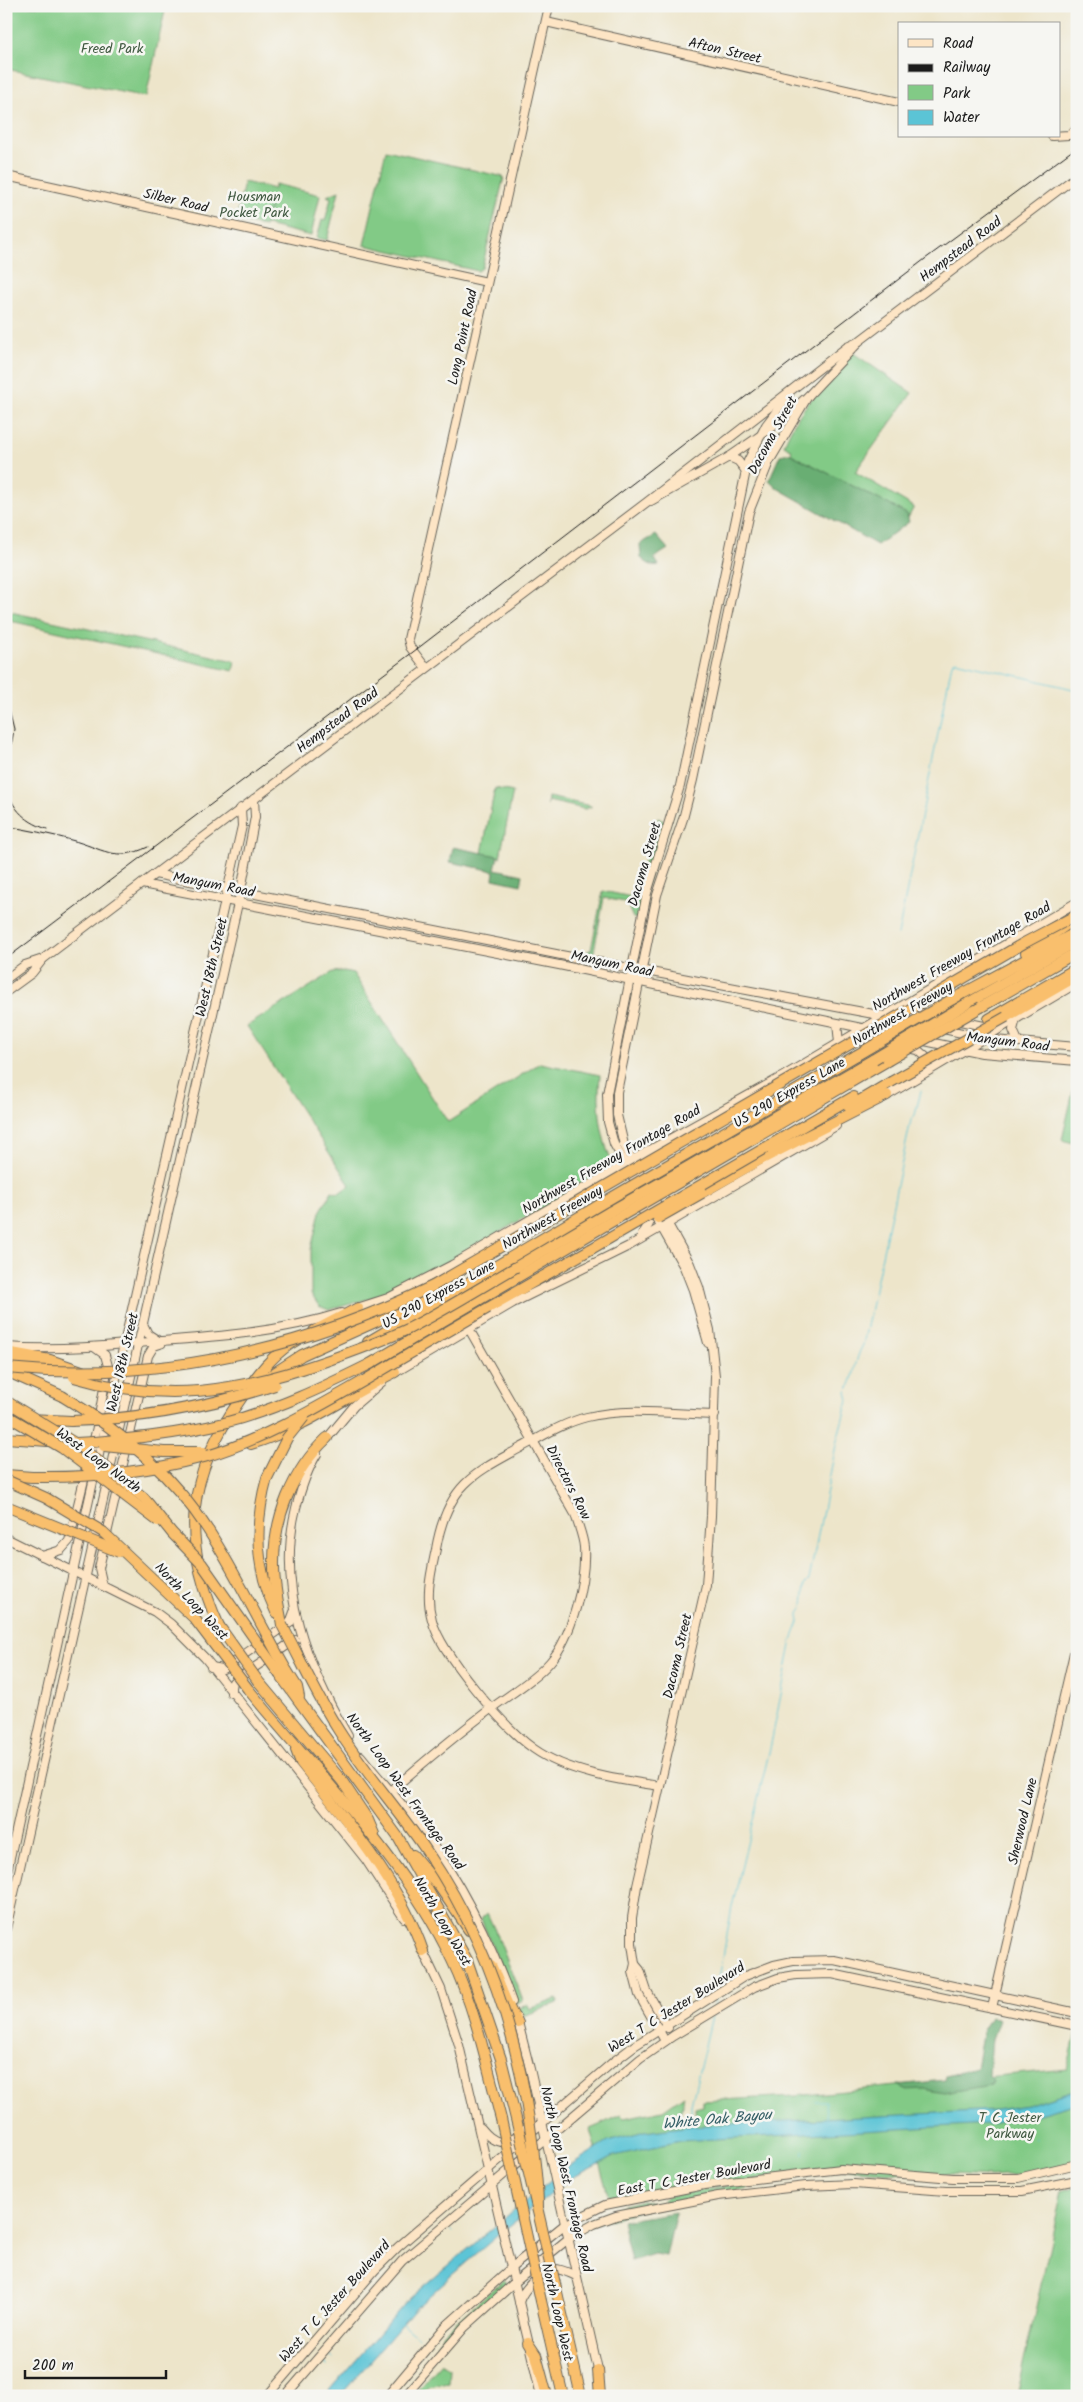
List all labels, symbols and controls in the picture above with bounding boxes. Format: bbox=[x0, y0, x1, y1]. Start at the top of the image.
legend bbox=[898, 22, 1060, 138]
street label: Afton Street bbox=[686, 32, 764, 70]
text: Road bbox=[943, 32, 974, 56]
park label: Freed Park bbox=[81, 38, 144, 60]
text: Railway bbox=[943, 56, 991, 80]
text: Park bbox=[943, 82, 971, 106]
text: Water bbox=[943, 106, 980, 130]
street label: Silber Road bbox=[141, 183, 211, 219]
park label: Housman Pocket Park bbox=[219, 186, 289, 224]
street label: Hempstead Road bbox=[915, 211, 1007, 288]
street label: Long Point Road bbox=[442, 286, 484, 387]
street label: Dacoma Street bbox=[742, 392, 804, 479]
street label: Hempstead Road bbox=[292, 682, 384, 759]
street label: Dacoma Street bbox=[622, 819, 668, 909]
street label: Mangum Road bbox=[171, 866, 258, 904]
street label: Northwest Freeway Frontage Road bbox=[869, 898, 1053, 1014]
street label: West 18th Street bbox=[190, 915, 234, 1019]
street label: Mangum Road bbox=[569, 945, 656, 984]
street label: Northwest Freeway bbox=[849, 977, 955, 1049]
street label: Mangum Road bbox=[965, 1026, 1052, 1058]
street label: US 290 Express Lane bbox=[729, 1051, 850, 1134]
street label: Northwest Freeway Frontage Road bbox=[519, 1101, 703, 1217]
street label: Northwest Freeway bbox=[499, 1181, 605, 1253]
street label: US 290 Express Lane bbox=[378, 1254, 500, 1335]
street label: West 18th Street bbox=[101, 1310, 145, 1414]
street label: West Loop North bbox=[51, 1422, 145, 1499]
street label: Directors Row bbox=[540, 1441, 597, 1524]
street label: North Loop West bbox=[149, 1558, 234, 1646]
street label: Dacoma Street bbox=[657, 1611, 699, 1701]
street label: North Loop West Frontage Road bbox=[340, 1708, 471, 1876]
street label: Sherwood Lane bbox=[1002, 1775, 1044, 1867]
street label: North Loop West bbox=[408, 1873, 477, 1971]
street label: West T C Jester Boulevard bbox=[604, 1956, 750, 2059]
street label: North Loop West Frontage Road bbox=[534, 2084, 598, 2275]
water label: White Oak Bayou bbox=[662, 2103, 774, 2137]
park label: T C Jester Parkway bbox=[979, 2107, 1042, 2145]
street label: East T C Jester Boulevard bbox=[616, 2153, 774, 2202]
street label: West T C Jester Boulevard bbox=[274, 2235, 396, 2368]
street label: North Loop West bbox=[535, 2261, 579, 2364]
scale bar bbox=[25, 2347, 166, 2379]
text: 200 m bbox=[32, 2354, 74, 2378]

